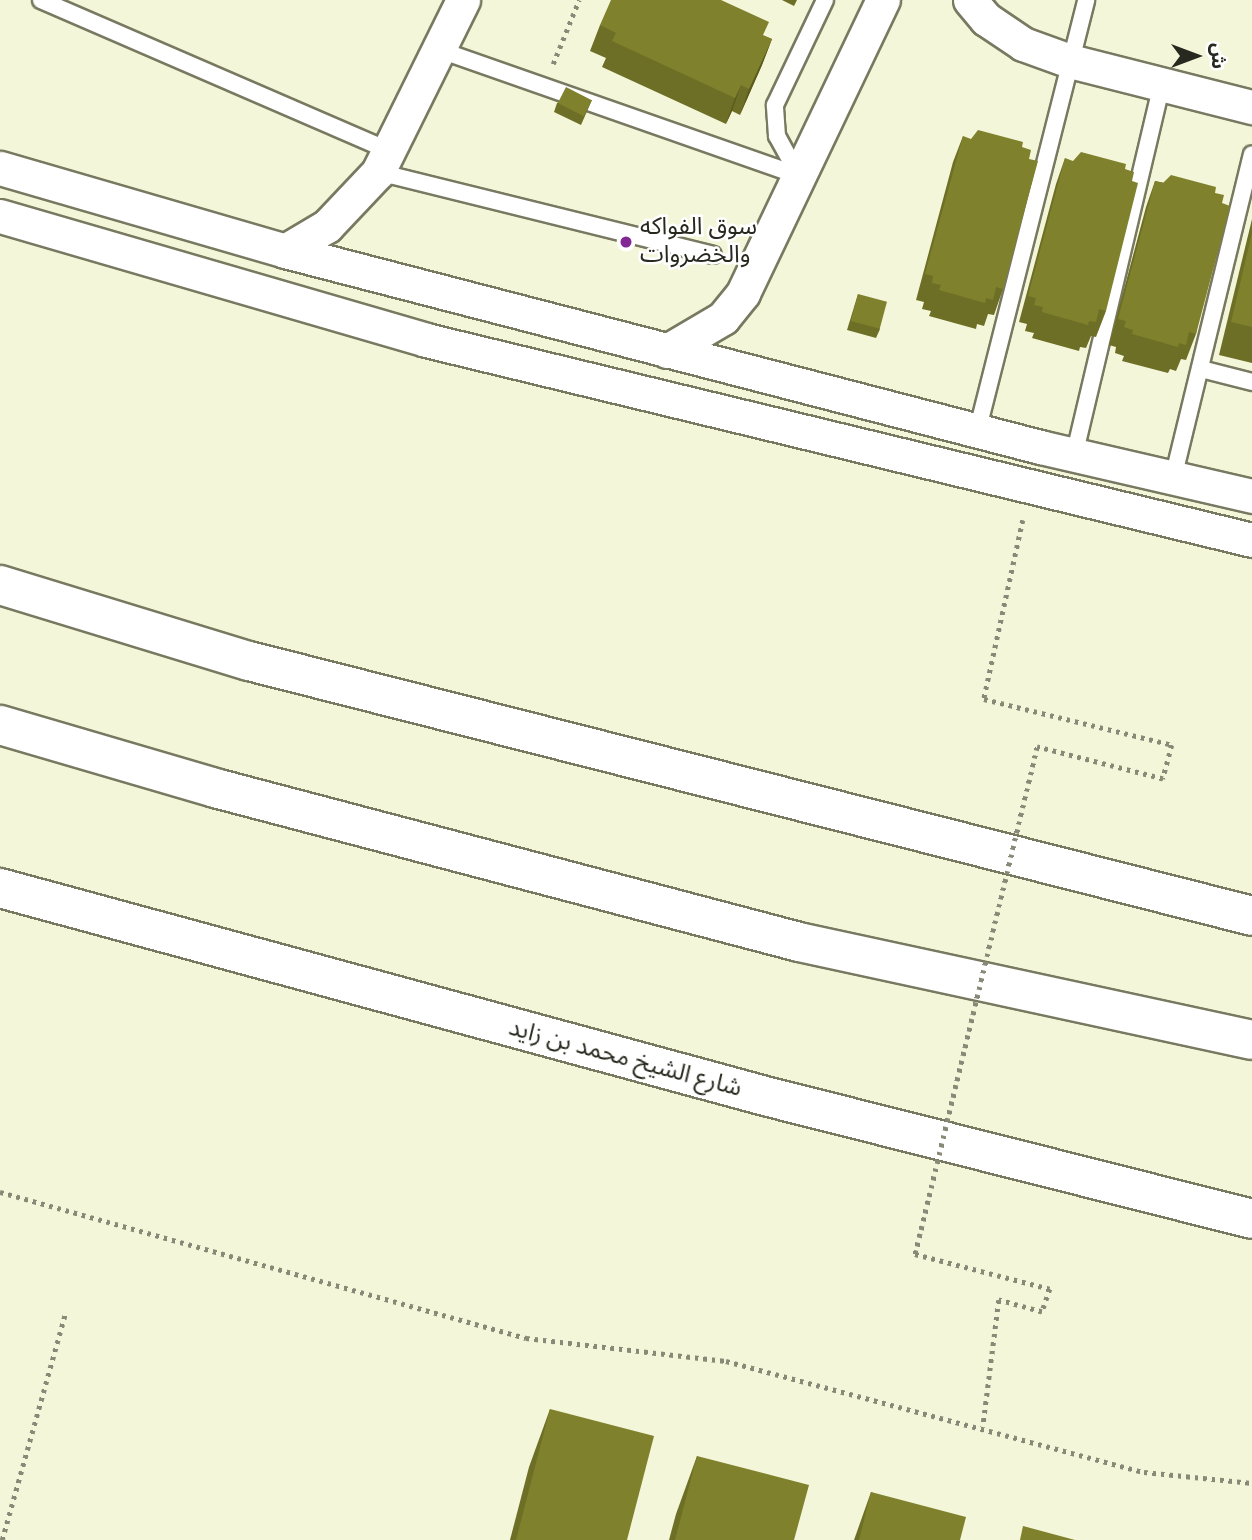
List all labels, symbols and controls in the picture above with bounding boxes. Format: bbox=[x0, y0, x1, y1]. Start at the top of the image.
north arrow bbox=[1161, 21, 1231, 91]
text: ش bbox=[1203, 43, 1232, 69]
place label: سوق الفواكه والخضروات bbox=[640, 214, 757, 270]
marker: سوق الفواكه والخضروات bbox=[618, 234, 634, 250]
street label: شارع الشيخ محمد بن زايد bbox=[505, 1014, 745, 1104]

